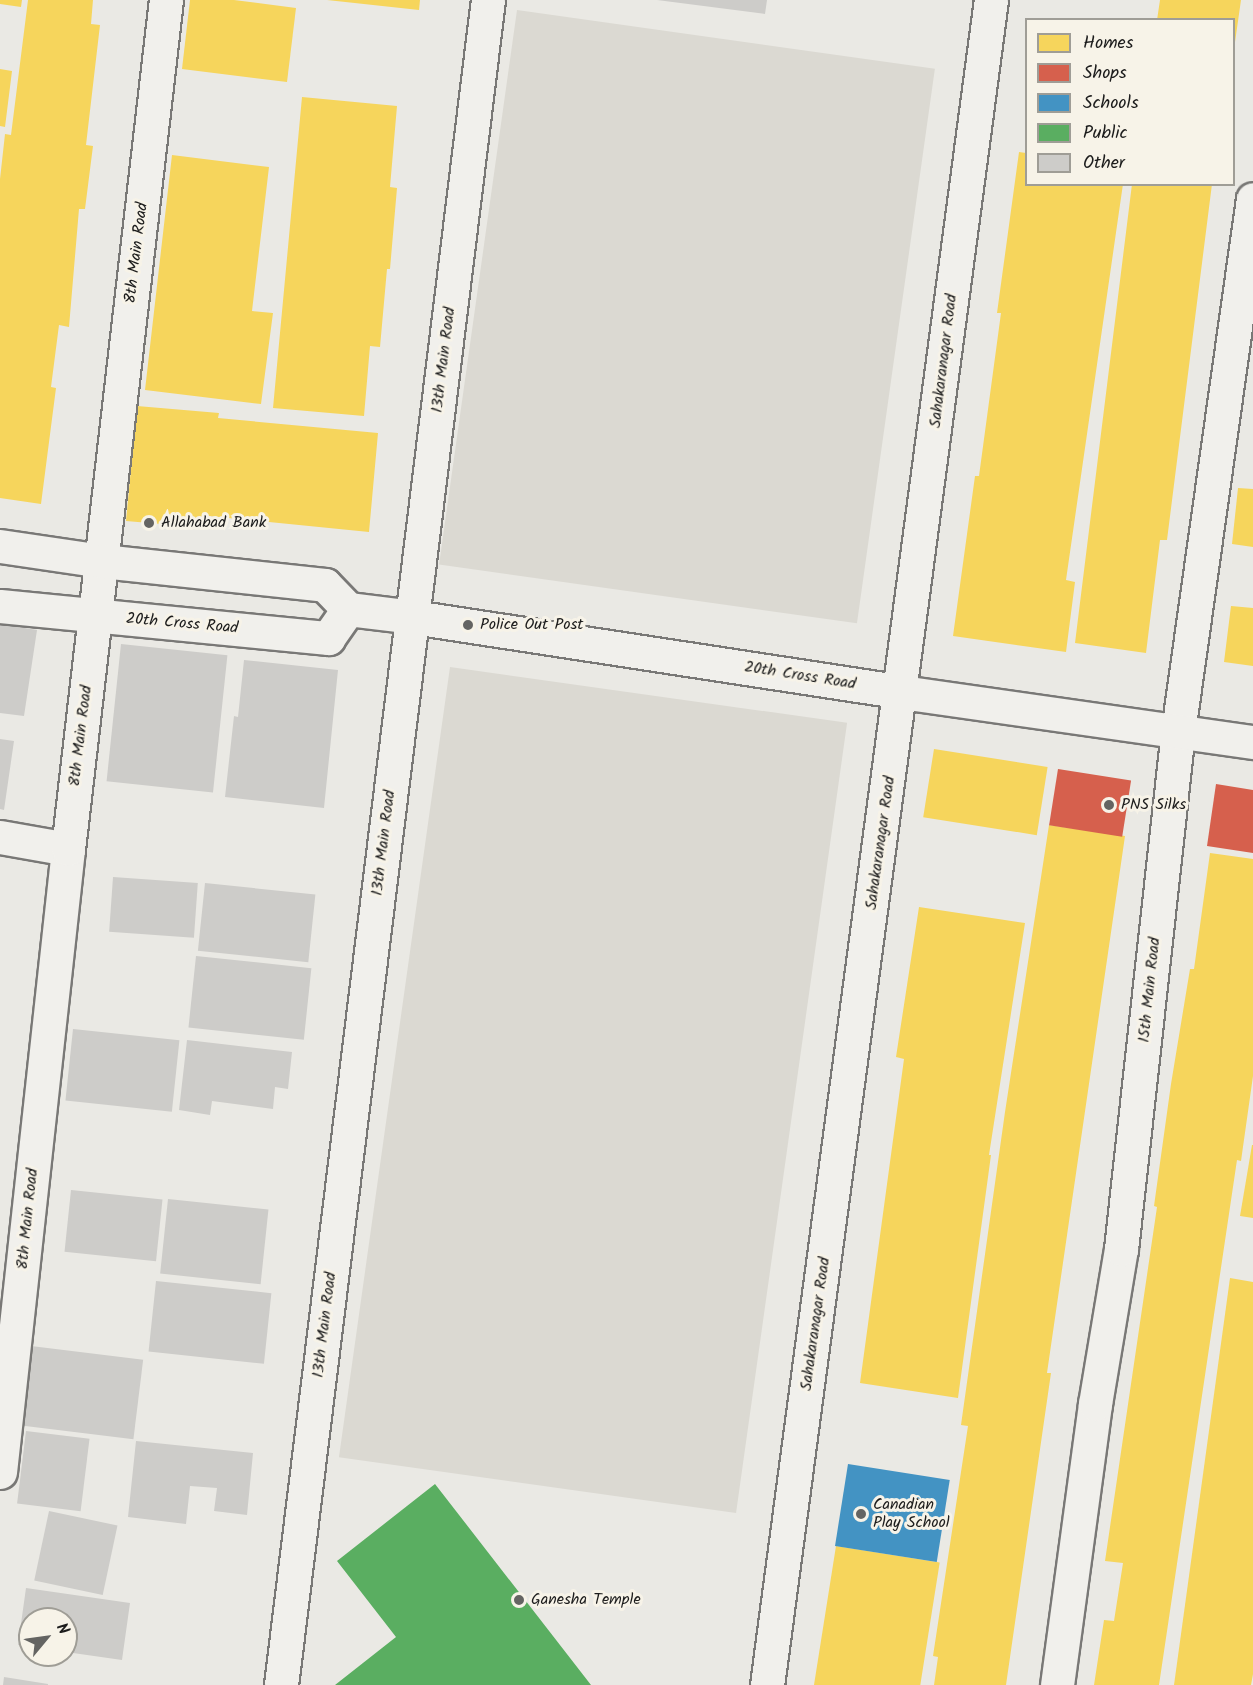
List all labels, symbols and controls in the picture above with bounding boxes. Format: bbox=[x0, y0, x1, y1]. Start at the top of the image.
legend bbox=[1025, 18, 1235, 186]
text: Homes bbox=[1083, 29, 1133, 58]
text: Shops bbox=[1083, 59, 1127, 88]
text: Schools bbox=[1083, 89, 1139, 118]
text: Public bbox=[1083, 119, 1128, 148]
text: Other bbox=[1083, 149, 1125, 178]
street label: 8th Main Road bbox=[121, 201, 153, 305]
street label: Sahakaranagar Road bbox=[926, 293, 962, 429]
street label: 13th Main Road bbox=[428, 306, 460, 414]
place label: Allahabad Bank bbox=[161, 513, 266, 533]
marker: Allahabad Bank bbox=[142, 516, 156, 530]
street label: 20th Cross Road bbox=[125, 610, 239, 638]
place label: Police Out Post bbox=[480, 615, 583, 635]
marker: Police Out Post bbox=[461, 618, 475, 632]
street label: 20th Cross Road bbox=[743, 658, 857, 694]
street label: 8th Main Road bbox=[65, 684, 97, 788]
street label: Sahakaranagar Road bbox=[862, 775, 900, 911]
street label: 13th Main Road bbox=[368, 789, 400, 897]
place label: PNS Silks bbox=[1121, 795, 1186, 815]
marker: PNS Silks bbox=[1102, 798, 1116, 812]
street label: 15th Main Road bbox=[1135, 936, 1165, 1044]
street label: 8th Main Road bbox=[13, 1167, 43, 1271]
street label: Sahakaranagar Road bbox=[797, 1256, 835, 1392]
street label: 13th Main Road bbox=[309, 1271, 341, 1379]
place label: Canadian Play School bbox=[873, 1495, 950, 1533]
marker: Canadian Play School bbox=[854, 1507, 868, 1521]
place label: Ganesha Temple bbox=[531, 1590, 641, 1610]
marker: Ganesha Temple bbox=[512, 1593, 526, 1607]
north arrow bbox=[18, 1607, 78, 1667]
text: N bbox=[49, 1619, 76, 1639]

